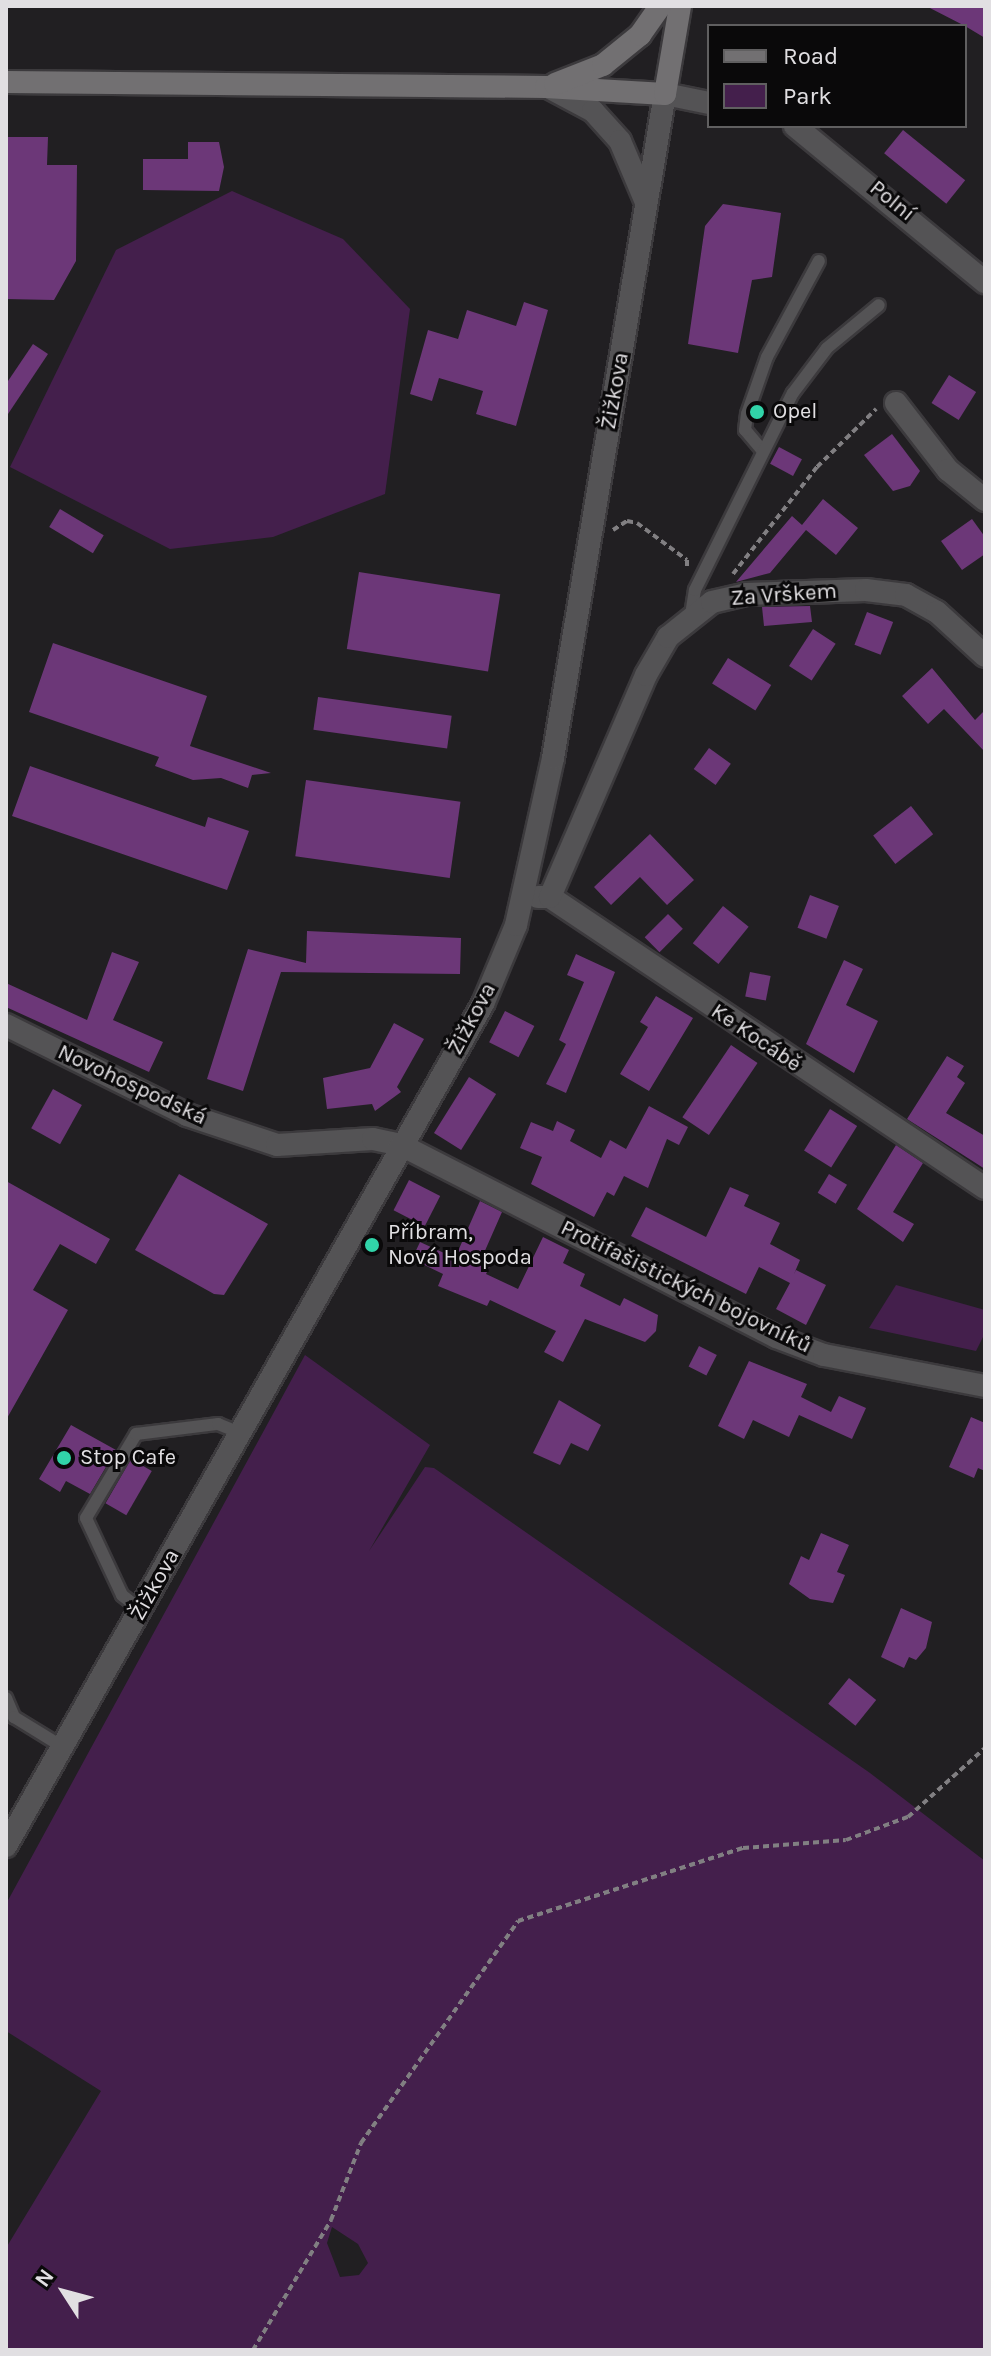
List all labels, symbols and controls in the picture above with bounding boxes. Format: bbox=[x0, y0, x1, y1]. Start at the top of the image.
legend bbox=[707, 24, 967, 128]
text: Road bbox=[783, 42, 838, 70]
text: Park bbox=[783, 82, 832, 110]
street label: Polní bbox=[864, 175, 920, 227]
street label: Žižkova bbox=[595, 351, 635, 431]
place label: Opel bbox=[773, 399, 818, 425]
marker: Opel bbox=[748, 403, 766, 421]
street label: Za Vrškem bbox=[730, 578, 838, 612]
street label: Žižkova bbox=[442, 979, 502, 1059]
street label: Ke Kocábě bbox=[706, 998, 806, 1078]
street label: Novohospodská bbox=[53, 1039, 211, 1131]
street label: Protifašistických bojovníků bbox=[556, 1215, 816, 1359]
place label: Příbram, Nová Hospoda bbox=[388, 1219, 532, 1270]
marker: Příbram, Nová Hospoda bbox=[363, 1236, 381, 1254]
place label: Stop Cafe bbox=[80, 1445, 176, 1471]
marker: Stop Cafe bbox=[55, 1449, 73, 1467]
street label: Žižkova bbox=[125, 1545, 185, 1625]
north arrow bbox=[24, 2252, 104, 2332]
text: N bbox=[29, 2264, 60, 2292]

